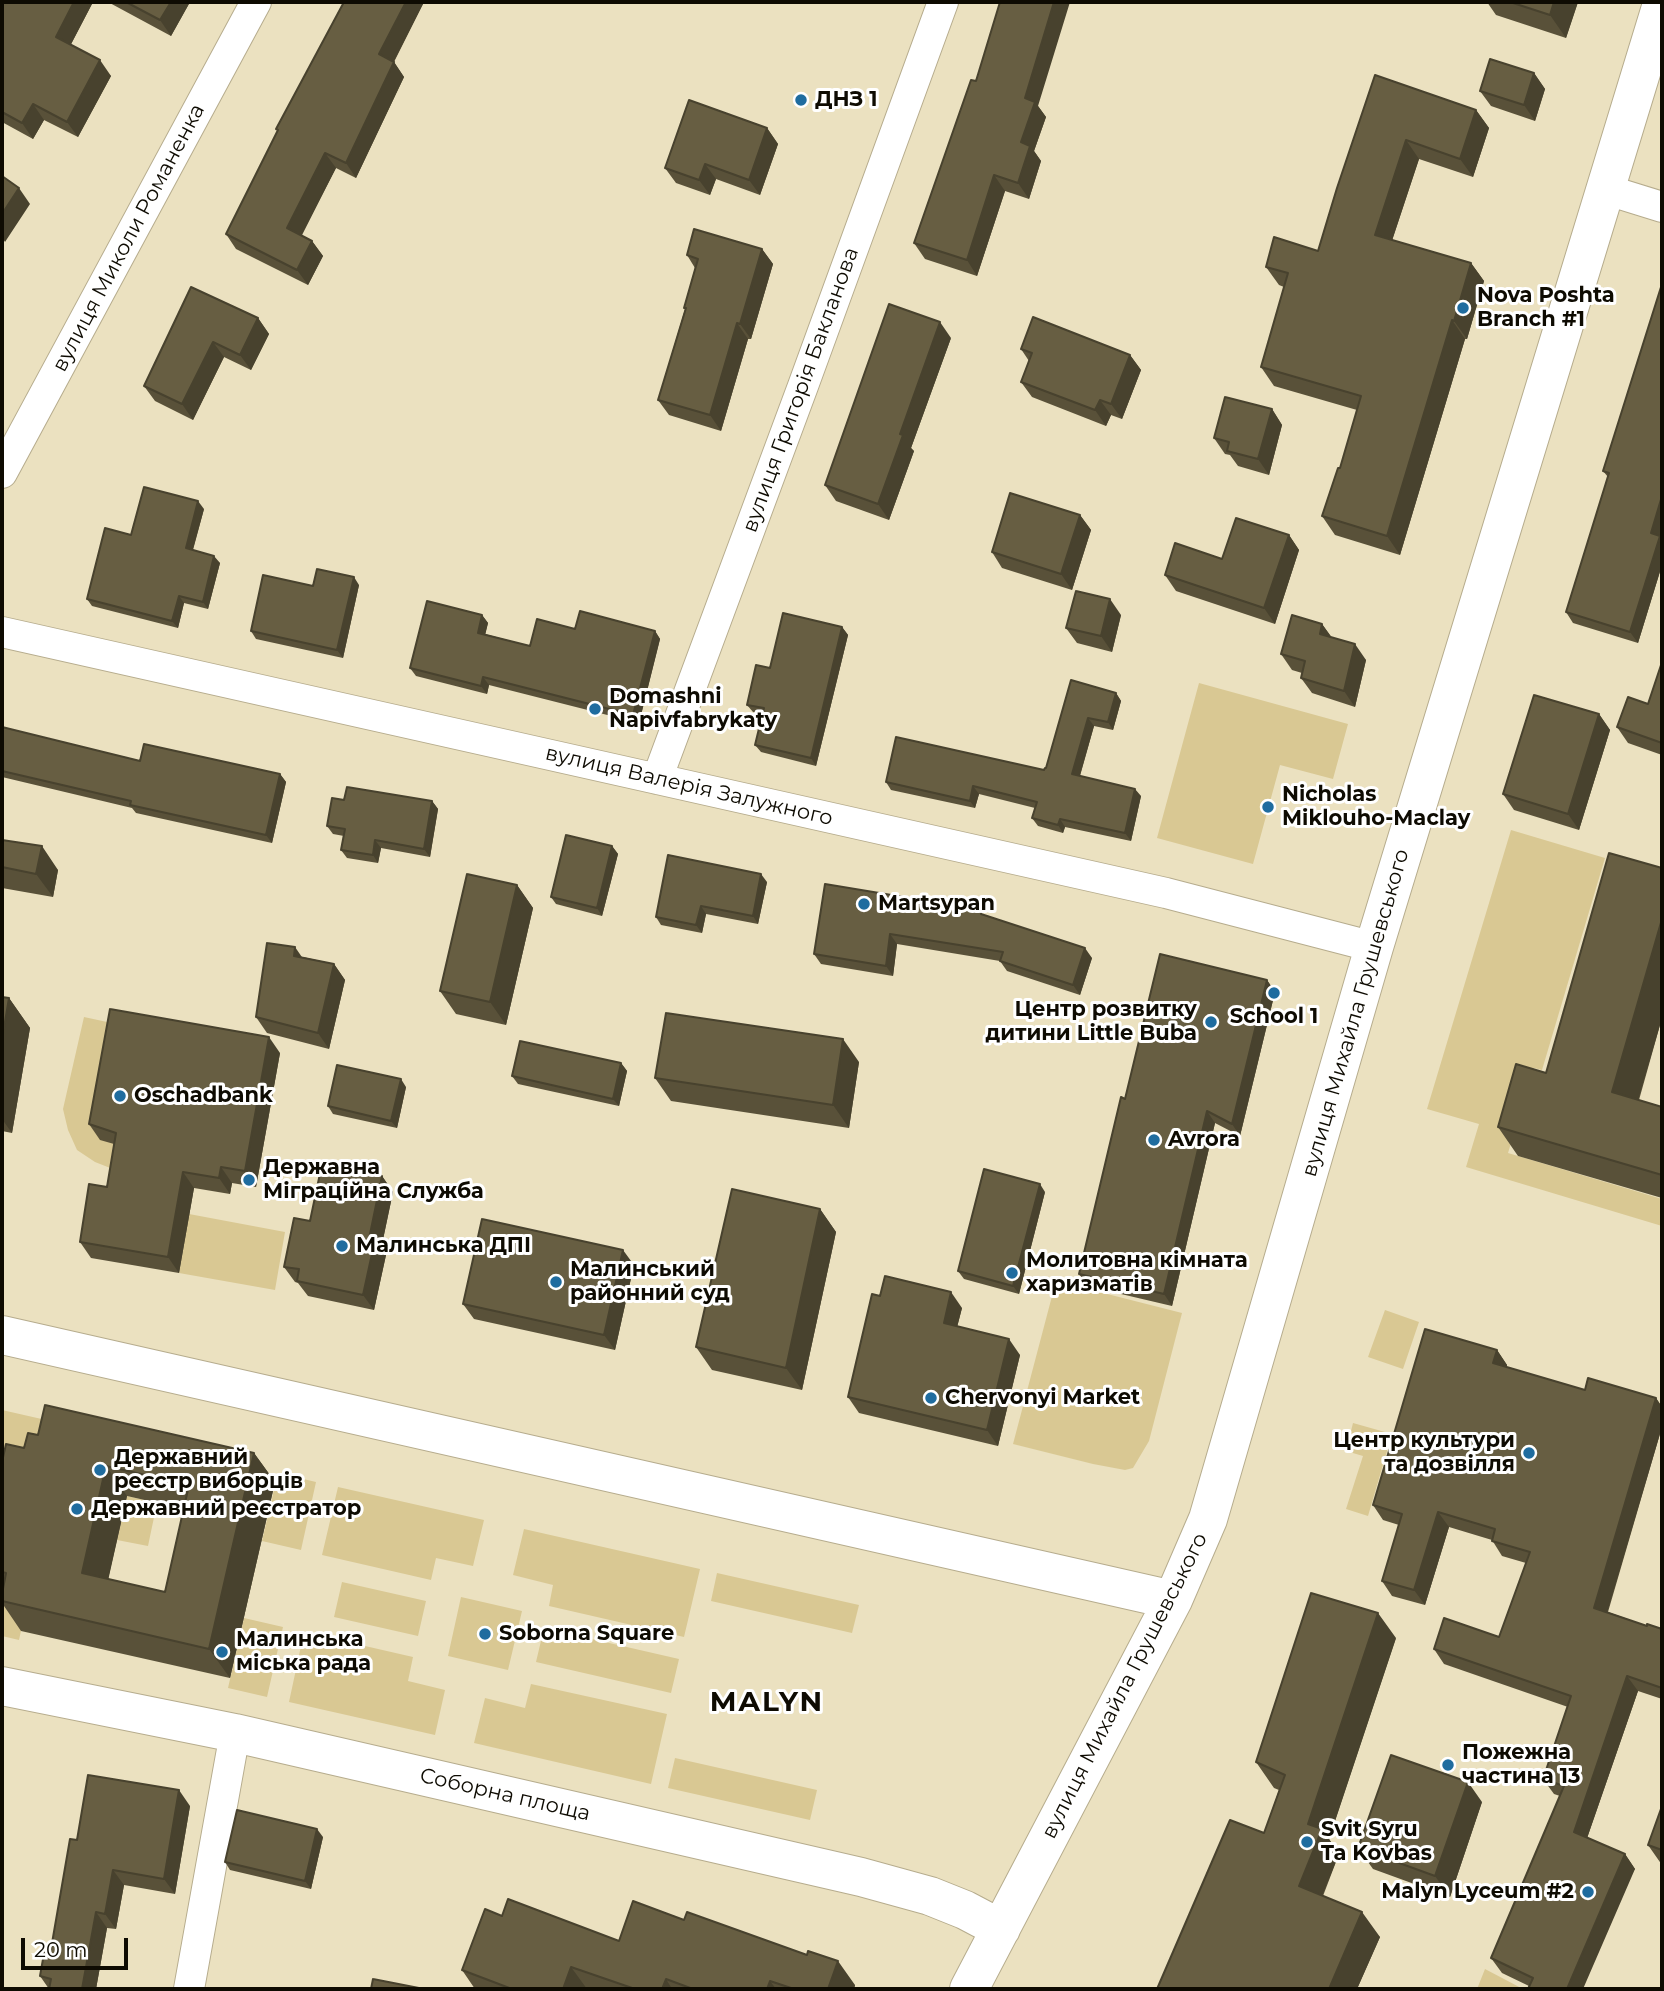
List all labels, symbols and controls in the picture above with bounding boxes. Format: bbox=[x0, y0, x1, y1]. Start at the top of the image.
place label: ДНЗ 1 bbox=[815, 87, 877, 113]
marker: ДНЗ 1 bbox=[793, 92, 809, 108]
street label: вулиця Миколи Романенка bbox=[48, 100, 210, 376]
street label: вулиця Григорія Бакланова bbox=[738, 244, 864, 536]
place label: Nova Poshta Branch #1 bbox=[1477, 283, 1615, 333]
marker: Nova Poshta Branch #1 bbox=[1455, 300, 1471, 316]
place label: Domashni Napivfabrykaty bbox=[609, 684, 777, 734]
marker: Domashni Napivfabrykaty bbox=[587, 701, 603, 717]
street label: вулиця Валерія Залужного bbox=[543, 741, 835, 831]
place label: Nicholas Miklouho-Maclay bbox=[1282, 782, 1470, 832]
marker: Nicholas Miklouho-Maclay bbox=[1260, 799, 1276, 815]
street label: вулиця Михайла Грушевського bbox=[1297, 846, 1415, 1180]
place label: Martsypan bbox=[878, 891, 995, 917]
marker: Martsypan bbox=[856, 896, 872, 912]
marker: School 1 bbox=[1266, 985, 1282, 1001]
place label: Центр розвитку дитини Little Buba bbox=[986, 997, 1197, 1047]
place label: School 1 bbox=[1230, 1004, 1318, 1030]
marker: Центр розвитку дитини Little Buba bbox=[1203, 1014, 1219, 1030]
place label: Oschadbank bbox=[134, 1083, 273, 1109]
marker: Oschadbank bbox=[112, 1088, 128, 1104]
place label: Avrora bbox=[1168, 1127, 1240, 1153]
marker: Avrora bbox=[1146, 1132, 1162, 1148]
place label: Державна Міграційна Служба bbox=[263, 1155, 484, 1205]
marker: Державна Міграційна Служба bbox=[241, 1172, 257, 1188]
place label: Малинська ДПІ bbox=[356, 1233, 531, 1259]
marker: Малинська ДПІ bbox=[334, 1238, 350, 1254]
place label: Молитовна кімната харизматів bbox=[1026, 1248, 1248, 1298]
place label: Малинський районний суд bbox=[570, 1257, 730, 1307]
marker: Молитовна кімната харизматів bbox=[1004, 1265, 1020, 1281]
marker: Малинський районний суд bbox=[548, 1274, 564, 1290]
place label: Chervonyi Market bbox=[945, 1385, 1140, 1411]
marker: Chervonyi Market bbox=[923, 1390, 939, 1406]
place label: Центр культури та дозвілля bbox=[1333, 1428, 1515, 1478]
place label: Державний реєстр виборців bbox=[114, 1445, 303, 1495]
marker: Центр культури та дозвілля bbox=[1521, 1445, 1537, 1461]
marker: Державний реєстр виборців bbox=[92, 1462, 108, 1478]
place label: Державний реєстратор bbox=[91, 1496, 361, 1522]
marker: Державний реєстратор bbox=[69, 1501, 85, 1517]
street label: вулиця Михайла Грушевського bbox=[1037, 1529, 1213, 1843]
place label: Soborna Square bbox=[499, 1621, 674, 1647]
marker: Soborna Square bbox=[477, 1626, 493, 1642]
place label: Малинська міська рада bbox=[236, 1627, 371, 1677]
marker: Малинська міська рада bbox=[214, 1644, 230, 1660]
district label: MALYN bbox=[710, 1686, 824, 1720]
place label: Пожежна частина 13 bbox=[1462, 1740, 1580, 1790]
marker: Пожежна частина 13 bbox=[1440, 1757, 1456, 1773]
street label: Соборна площа bbox=[417, 1763, 593, 1827]
place label: Svit Syru Ta Kovbas bbox=[1321, 1817, 1432, 1867]
marker: Svit Syru Ta Kovbas bbox=[1299, 1834, 1315, 1850]
place label: Malyn Lyceum #2 bbox=[1381, 1879, 1574, 1905]
marker: Malyn Lyceum #2 bbox=[1580, 1884, 1596, 1900]
scale bar bbox=[24, 1924, 131, 1968]
text: 20 m bbox=[34, 1937, 88, 1962]

